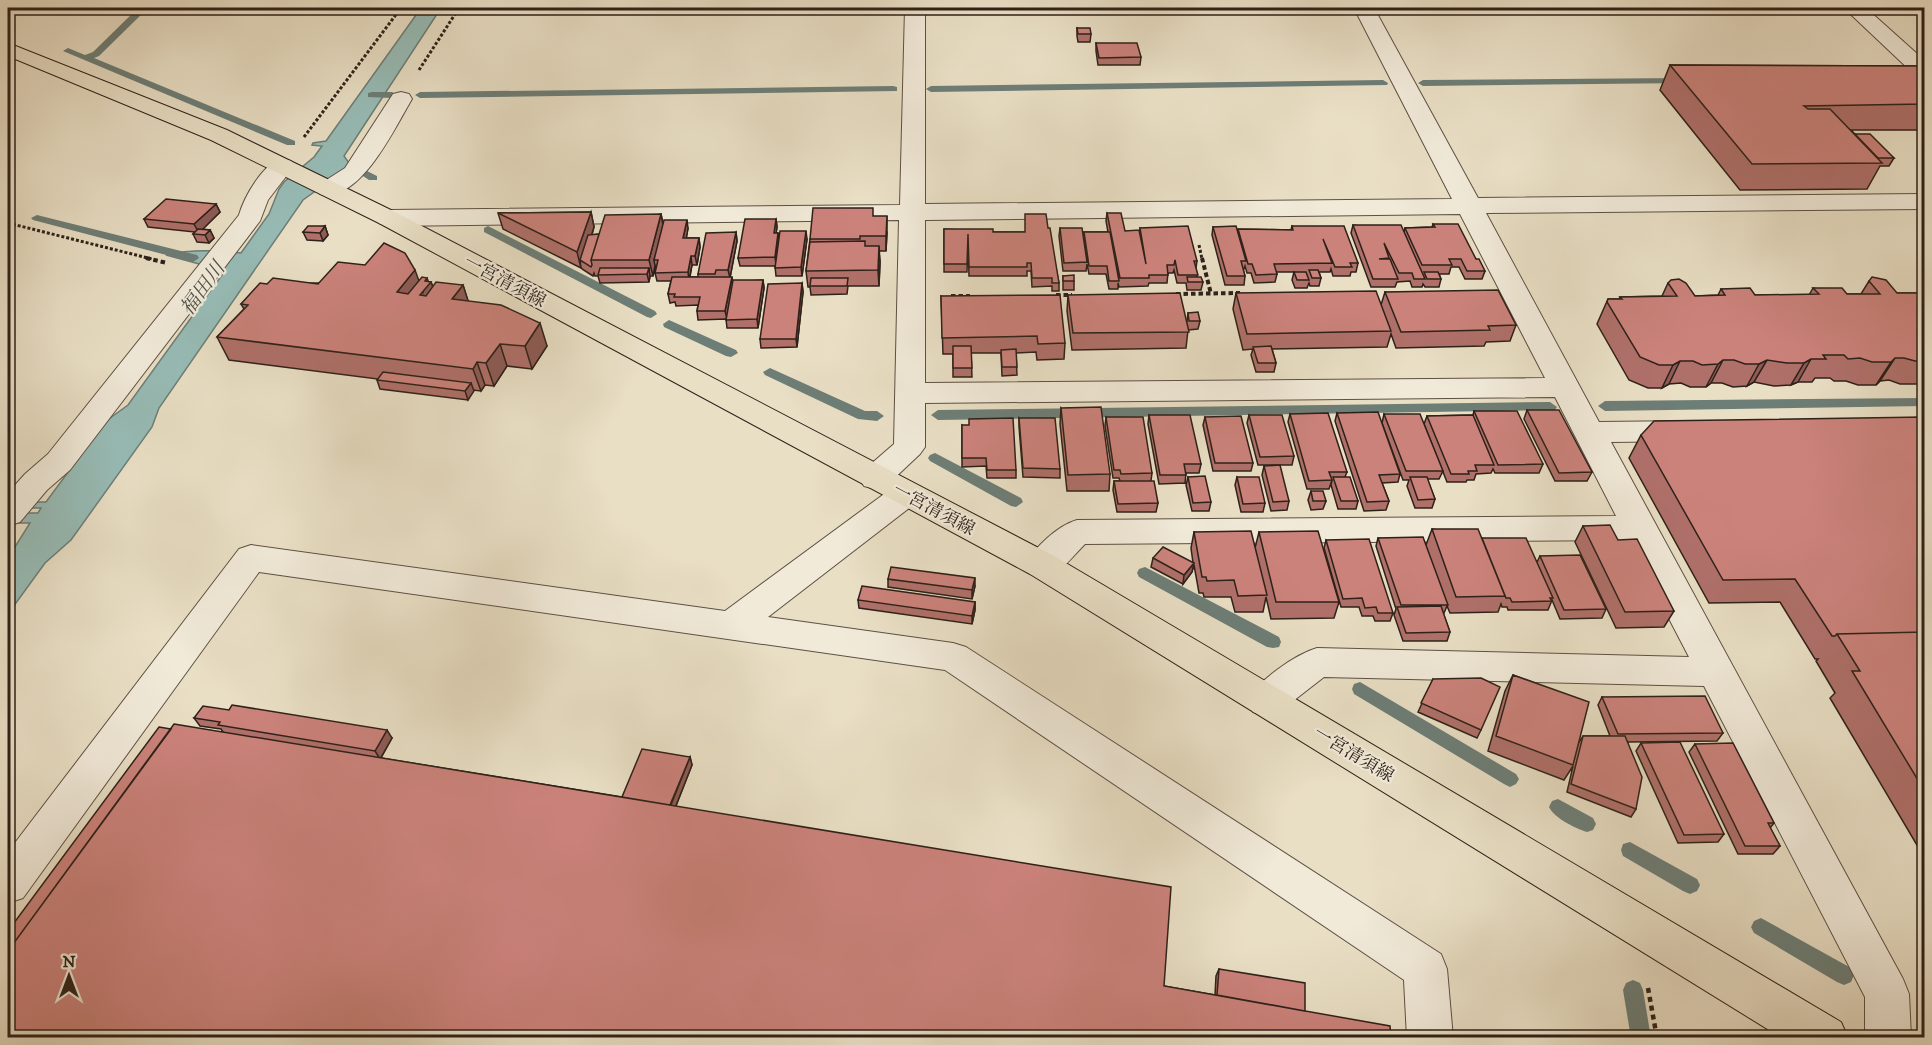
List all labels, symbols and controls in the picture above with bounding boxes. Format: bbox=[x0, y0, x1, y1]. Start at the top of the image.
street label: 一宮清須線 bbox=[460, 251, 549, 313]
water label: 福田川 bbox=[175, 256, 232, 320]
street label: 一宮清須線 bbox=[889, 479, 978, 541]
street label: 一宮清須線 bbox=[1309, 722, 1398, 787]
north arrow bbox=[39, 946, 99, 1006]
text: N bbox=[62, 952, 76, 972]

